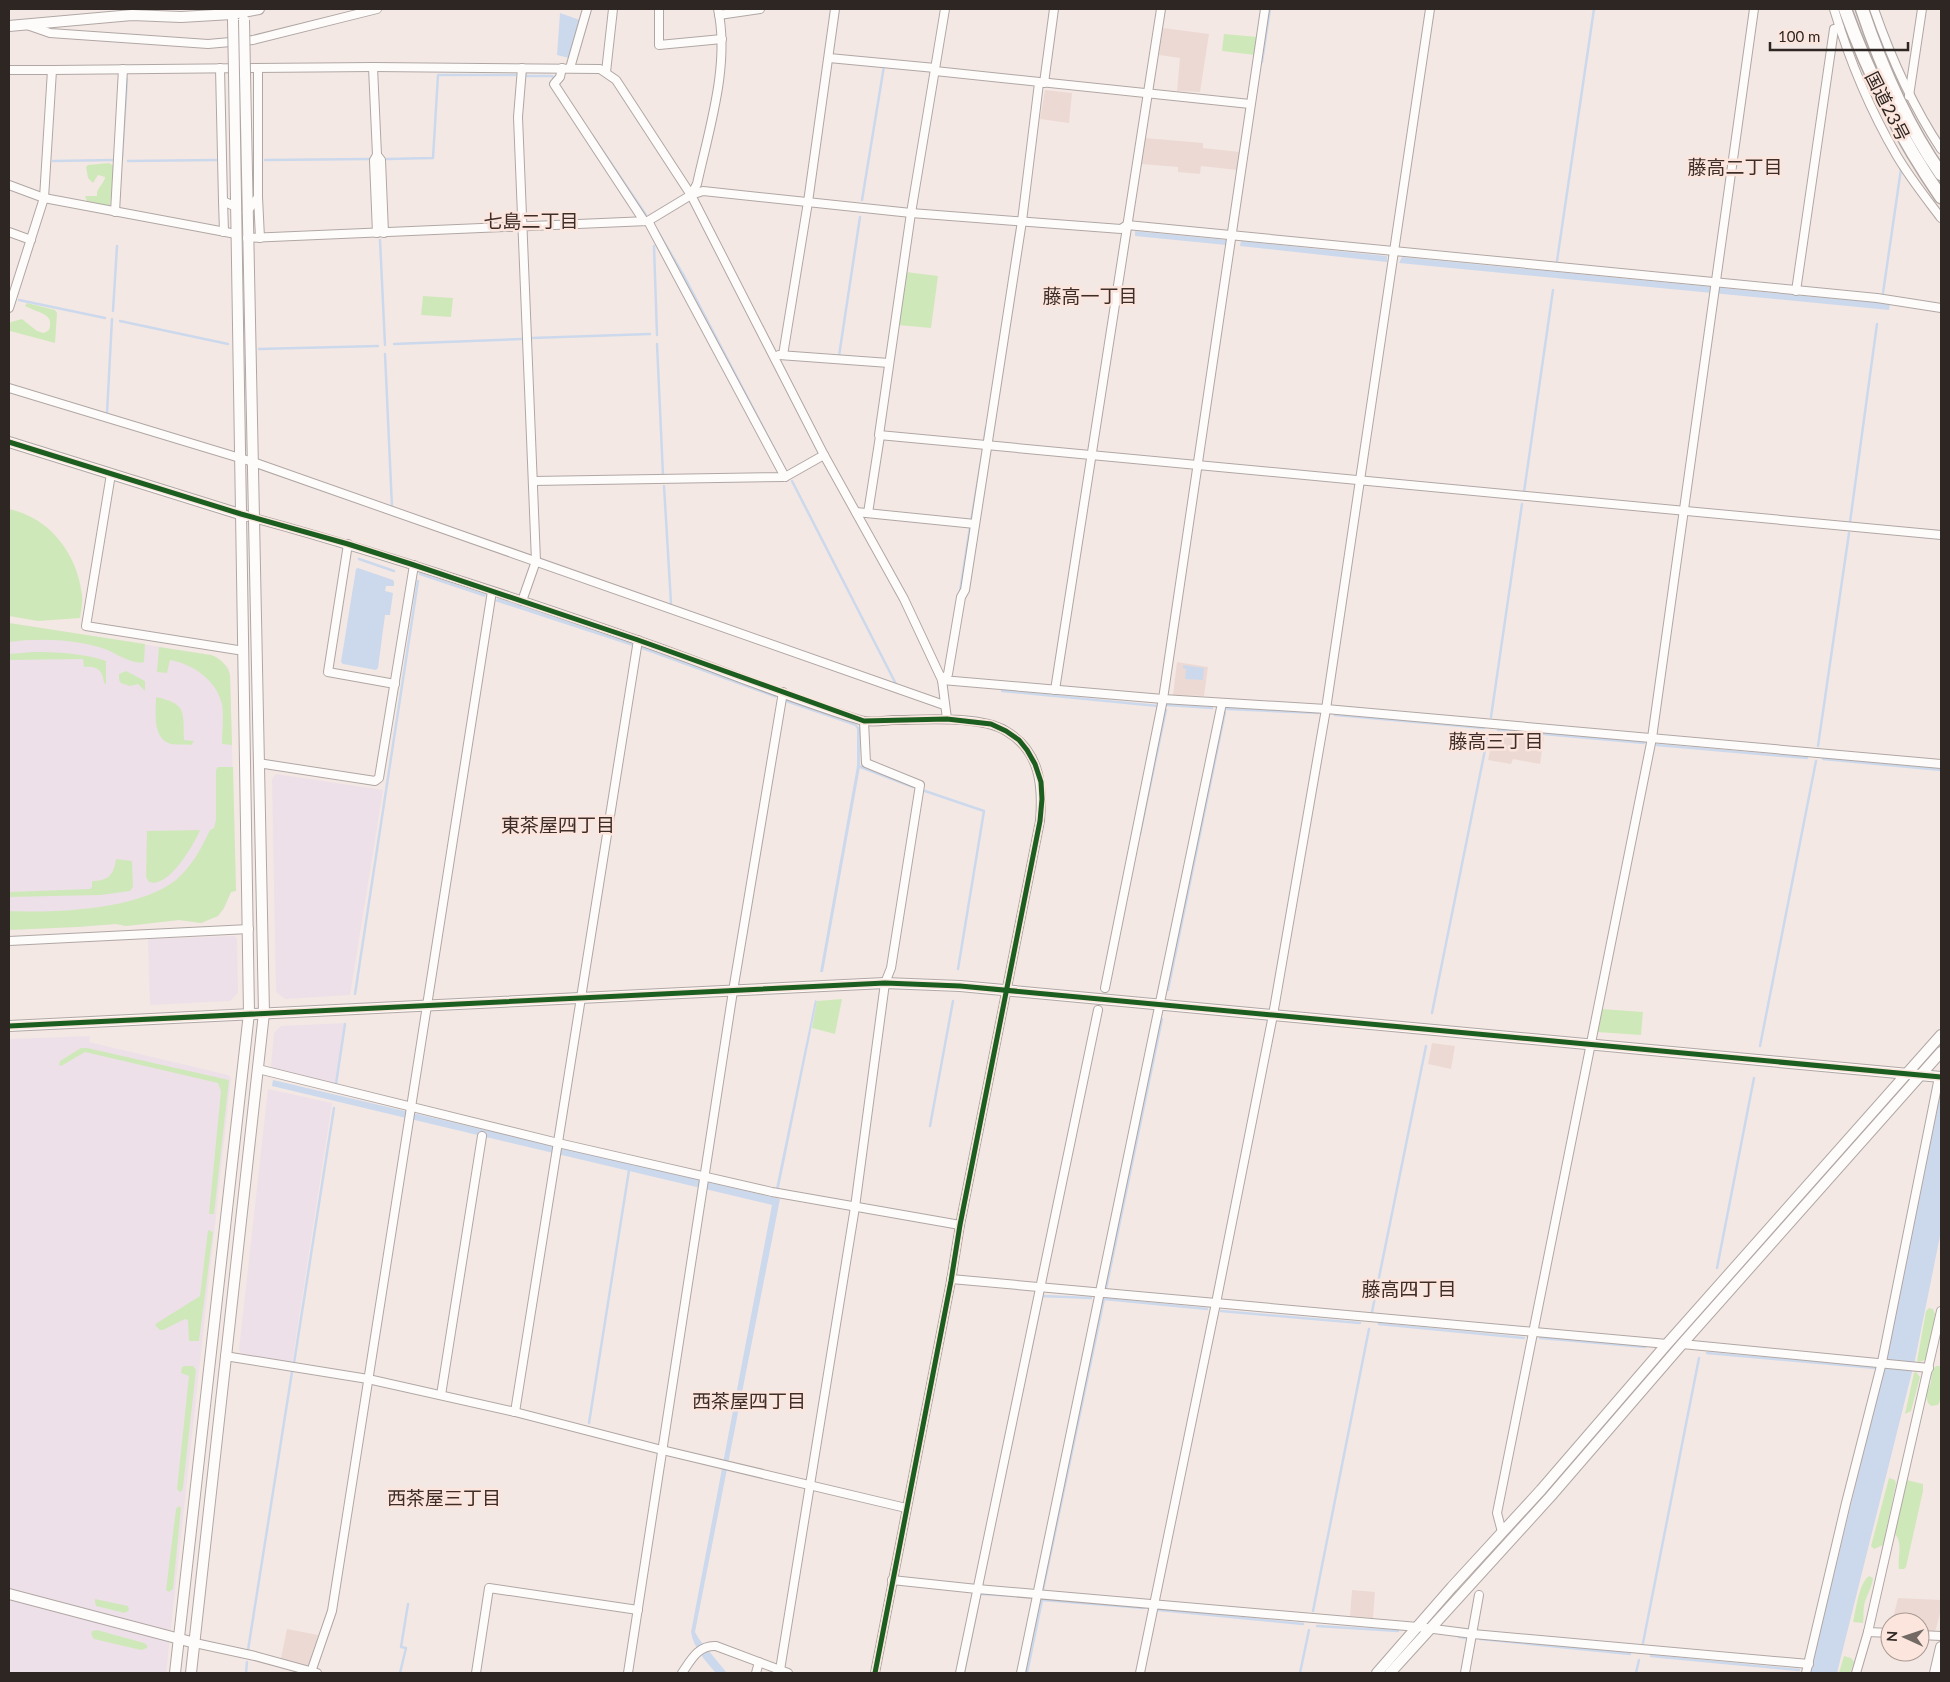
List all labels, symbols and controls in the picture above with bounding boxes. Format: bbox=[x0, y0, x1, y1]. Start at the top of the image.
scale bar bbox=[1770, 20, 1908, 52]
text: 100 m bbox=[1778, 27, 1820, 45]
street label: 国道23号 bbox=[1861, 68, 1915, 144]
district label: 藤高二丁目 bbox=[1687, 155, 1783, 178]
district label: 七島二丁目 bbox=[483, 209, 579, 232]
district label: 藤高一丁目 bbox=[1042, 284, 1138, 307]
district label: 藤高三丁目 bbox=[1448, 729, 1544, 752]
district label: 東茶屋四丁目 bbox=[501, 813, 615, 836]
district label: 藤高四丁目 bbox=[1361, 1277, 1457, 1300]
district label: 西茶屋四丁目 bbox=[692, 1389, 806, 1412]
district label: 西茶屋三丁目 bbox=[387, 1486, 501, 1509]
north arrow bbox=[1880, 1612, 1930, 1662]
text: N bbox=[1883, 1630, 1900, 1642]

